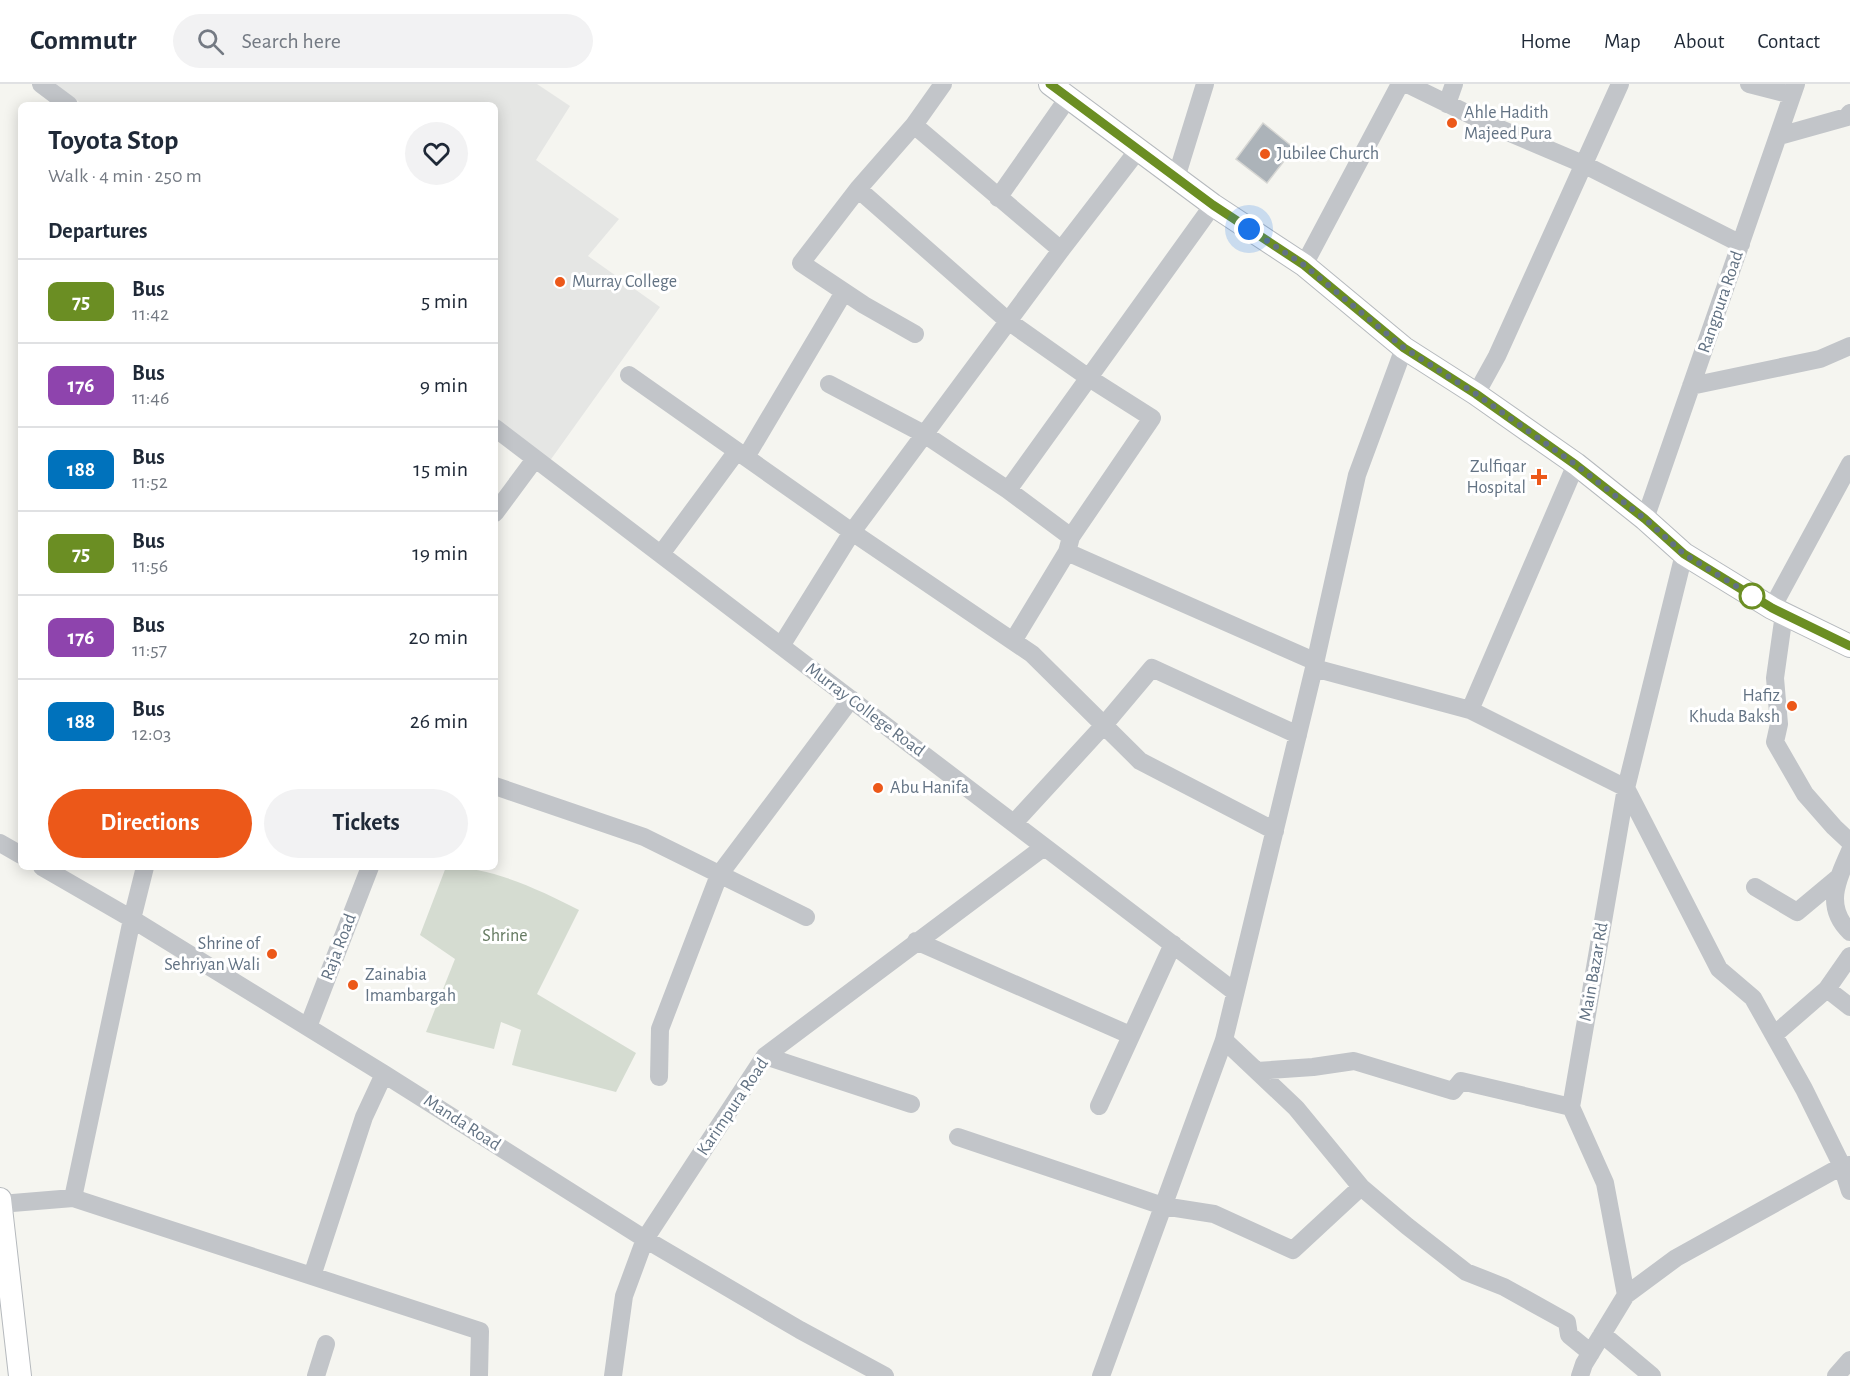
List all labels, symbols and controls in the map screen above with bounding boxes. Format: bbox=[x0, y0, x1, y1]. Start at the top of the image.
search box bbox=[173, 14, 593, 68]
icon: search bbox=[194, 25, 227, 58]
text: Commutr bbox=[30, 27, 137, 55]
text: Search here bbox=[242, 30, 341, 52]
text: Home bbox=[1520, 31, 1571, 52]
text: Map bbox=[1604, 31, 1641, 52]
text: About bbox=[1674, 31, 1724, 52]
text: Contact bbox=[1757, 31, 1820, 52]
place label: Ahle Hadith Majeed Pura bbox=[1464, 104, 1552, 143]
marker: Ahle Hadith Majeed Pura bbox=[1445, 116, 1459, 130]
button: heart bbox=[405, 122, 468, 185]
text: Toyota Stop bbox=[48, 127, 179, 155]
place label: Jubilee Church bbox=[1277, 145, 1379, 163]
marker: Jubilee Church bbox=[1258, 147, 1272, 161]
text: Walk · 4 min · 250 m bbox=[48, 166, 202, 186]
your location bbox=[1234, 214, 1264, 244]
text: Departures bbox=[48, 220, 148, 242]
street label: Rangpura Road bbox=[1695, 249, 1747, 355]
place label: Murray College bbox=[572, 273, 677, 291]
marker: Murray College bbox=[553, 275, 567, 289]
text: Bus bbox=[132, 278, 165, 300]
text: 5 min bbox=[421, 290, 468, 312]
text: 75 bbox=[72, 291, 90, 312]
text: 11:42 bbox=[132, 304, 169, 324]
text: Bus bbox=[132, 362, 165, 384]
text: 9 min bbox=[420, 374, 468, 396]
text: 176 bbox=[68, 375, 94, 396]
text: 11:46 bbox=[132, 388, 169, 408]
text: Bus bbox=[132, 446, 165, 468]
text: 15 min bbox=[413, 458, 468, 480]
place label: Zulfiqar Hospital bbox=[1467, 458, 1526, 497]
text: 188 bbox=[67, 459, 95, 480]
marker: Zulfiqar Hospital bbox=[1530, 468, 1548, 486]
text: 11:52 bbox=[132, 472, 168, 492]
text: Bus bbox=[132, 530, 165, 552]
text: 19 min bbox=[412, 542, 468, 564]
text: 75 bbox=[72, 543, 90, 564]
text: 11:56 bbox=[132, 556, 168, 576]
unlabelled marker bbox=[1739, 583, 1765, 609]
text: Bus bbox=[132, 614, 165, 636]
text: 20 min bbox=[408, 626, 468, 648]
text: 176 bbox=[68, 627, 94, 648]
text: 11:57 bbox=[132, 640, 167, 660]
street label: Murray College Road bbox=[802, 660, 928, 760]
place label: Hafiz Khuda Baksh bbox=[1689, 687, 1780, 726]
text: Bus bbox=[132, 698, 165, 720]
marker: Hafiz Khuda Baksh bbox=[1785, 699, 1799, 713]
text: 26 min bbox=[410, 710, 468, 732]
text: 188 bbox=[67, 711, 95, 732]
text: 12:03 bbox=[132, 724, 171, 744]
place label: Abu Hanifa bbox=[890, 779, 969, 797]
marker: Abu Hanifa bbox=[871, 781, 885, 795]
button: Directions bbox=[48, 789, 252, 858]
button: Tickets bbox=[264, 789, 468, 858]
street label: Raja Road bbox=[318, 911, 360, 983]
street label: Main Bazar Rd bbox=[1576, 921, 1612, 1023]
park label: Shrine bbox=[482, 927, 528, 945]
place label: Shrine of Sehriyan Wali bbox=[164, 935, 262, 974]
marker: Shrine of Sehriyan Wali bbox=[265, 947, 279, 961]
place label: Zainabia Imambargah bbox=[365, 966, 456, 1005]
marker: Zainabia Imambargah bbox=[346, 978, 360, 992]
street label: Karimpura Road bbox=[694, 1055, 772, 1159]
street label: Manda Road bbox=[420, 1092, 504, 1154]

